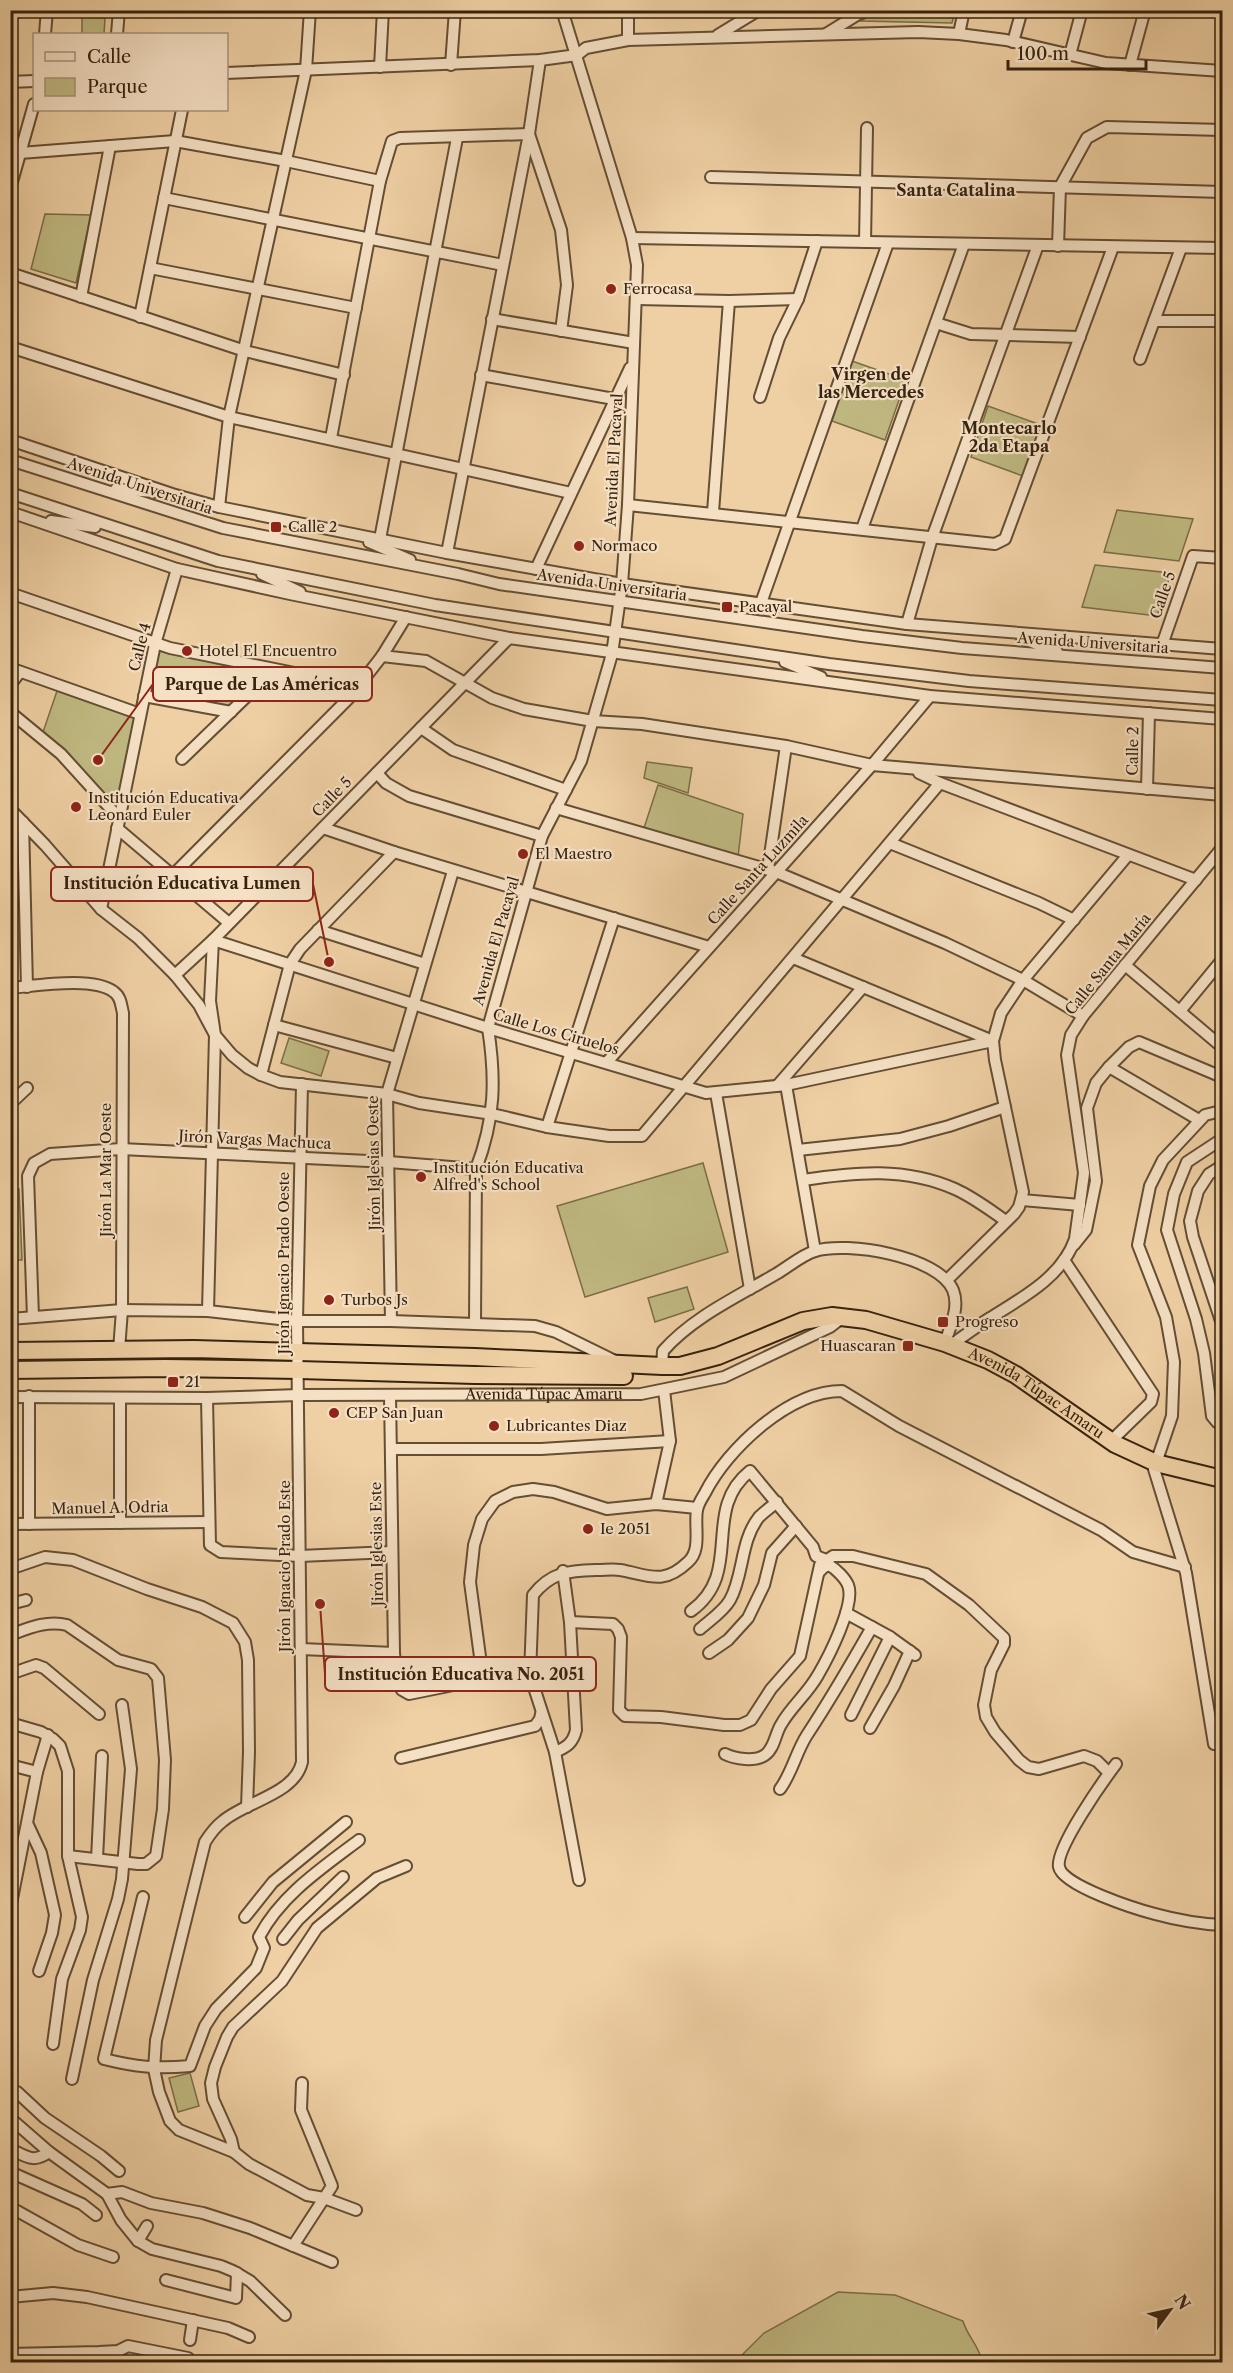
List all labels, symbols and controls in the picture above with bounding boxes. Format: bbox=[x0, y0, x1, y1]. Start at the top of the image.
legend bbox=[33, 33, 228, 111]
scale bar bbox=[1008, 33, 1146, 71]
text: 100 m bbox=[1017, 43, 1069, 65]
text: Calle bbox=[87, 46, 131, 68]
text: Parque bbox=[87, 76, 148, 98]
district label: Santa Catalina bbox=[896, 180, 1016, 200]
place label: Ferrocasa bbox=[623, 279, 692, 298]
marker: Ferrocasa bbox=[604, 282, 618, 296]
district label: Virgen de las Mercedes bbox=[818, 364, 924, 402]
street label: Avenida El Pacayal bbox=[600, 392, 627, 528]
district label: Montecarlo 2da Etapa bbox=[961, 418, 1057, 456]
street label: Avenida Universitaria bbox=[64, 453, 215, 518]
place label: Calle 2 bbox=[288, 517, 337, 536]
marker: Calle 2 bbox=[269, 520, 283, 534]
place label: Normaco bbox=[591, 536, 657, 555]
marker: Normaco bbox=[572, 539, 586, 553]
street label: Avenida Universitaria bbox=[535, 564, 689, 604]
street label: Calle 5 bbox=[1146, 569, 1179, 621]
place label: Pacayal bbox=[739, 597, 793, 616]
marker: Pacayal bbox=[720, 600, 734, 614]
street label: Calle 4 bbox=[124, 621, 155, 673]
street label: Avenida Universitaria bbox=[1016, 628, 1169, 657]
place label: Hotel El Encuentro bbox=[199, 641, 337, 660]
marker: Hotel El Encuentro bbox=[180, 644, 194, 658]
callout: Parque de Las Américas bbox=[153, 667, 372, 701]
text: Parque de Las Américas bbox=[165, 674, 359, 694]
street label: Calle 2 bbox=[1123, 726, 1142, 776]
street label: Calle 5 bbox=[308, 772, 355, 821]
place label: Institución Educativa Leonard Euler bbox=[88, 788, 239, 824]
marker: Institución Educativa Leonard Euler bbox=[69, 800, 83, 814]
street label: Calle Santa Luzmila bbox=[703, 811, 812, 929]
place label: El Maestro bbox=[535, 844, 612, 863]
marker: El Maestro bbox=[516, 847, 530, 861]
callout: Institución Educativa Lumen bbox=[51, 867, 313, 901]
text: Institución Educativa Lumen bbox=[63, 873, 301, 893]
street label: Avenida El Pacayal bbox=[468, 874, 523, 1008]
street label: Calle Santa María bbox=[1061, 909, 1155, 1019]
street label: Calle Los Ciruelos bbox=[491, 1004, 622, 1059]
street label: Jirón Iglesias Oeste bbox=[363, 1095, 384, 1233]
street label: Jirón La Mar Oeste bbox=[96, 1103, 115, 1239]
street label: Jirón Vargas Machuca bbox=[176, 1126, 332, 1153]
place label: Institución Educativa Alfred's School bbox=[432, 1158, 584, 1194]
marker: Institución Educativa Alfred's School bbox=[414, 1170, 428, 1184]
street label: Jirón Ignacio Prado Oeste bbox=[274, 1172, 293, 1356]
place label: Turbos Js bbox=[341, 1290, 408, 1309]
marker: Turbos Js bbox=[322, 1293, 336, 1307]
place label: Progreso bbox=[955, 1312, 1018, 1331]
marker: Progreso bbox=[936, 1315, 950, 1329]
place label: Huascaran bbox=[820, 1336, 897, 1355]
marker: Huascaran bbox=[901, 1339, 915, 1353]
street label: Avenida Túpac Amaru bbox=[965, 1343, 1108, 1443]
place label: 21 bbox=[185, 1372, 201, 1391]
marker: 21 bbox=[166, 1375, 180, 1389]
street label: Avenida Túpac Amaru bbox=[464, 1384, 623, 1404]
place label: CEP San Juan bbox=[346, 1403, 444, 1422]
marker: CEP San Juan bbox=[327, 1406, 341, 1420]
place label: Lubricantes Diaz bbox=[506, 1416, 627, 1435]
marker: Lubricantes Diaz bbox=[487, 1419, 501, 1433]
street label: Jirón Ignacio Prado Este bbox=[275, 1480, 294, 1654]
street label: Jirón Iglesias Este bbox=[366, 1481, 387, 1609]
street label: Manuel A. Odria bbox=[51, 1497, 169, 1518]
place label: Ie 2051 bbox=[600, 1519, 651, 1538]
marker: Ie 2051 bbox=[581, 1522, 595, 1536]
callout: Institución Educativa No. 2051 bbox=[325, 1657, 596, 1691]
text: Institución Educativa No. 2051 bbox=[337, 1664, 585, 1684]
north arrow bbox=[1140, 2280, 1200, 2340]
text: N bbox=[1170, 2291, 1195, 2313]

